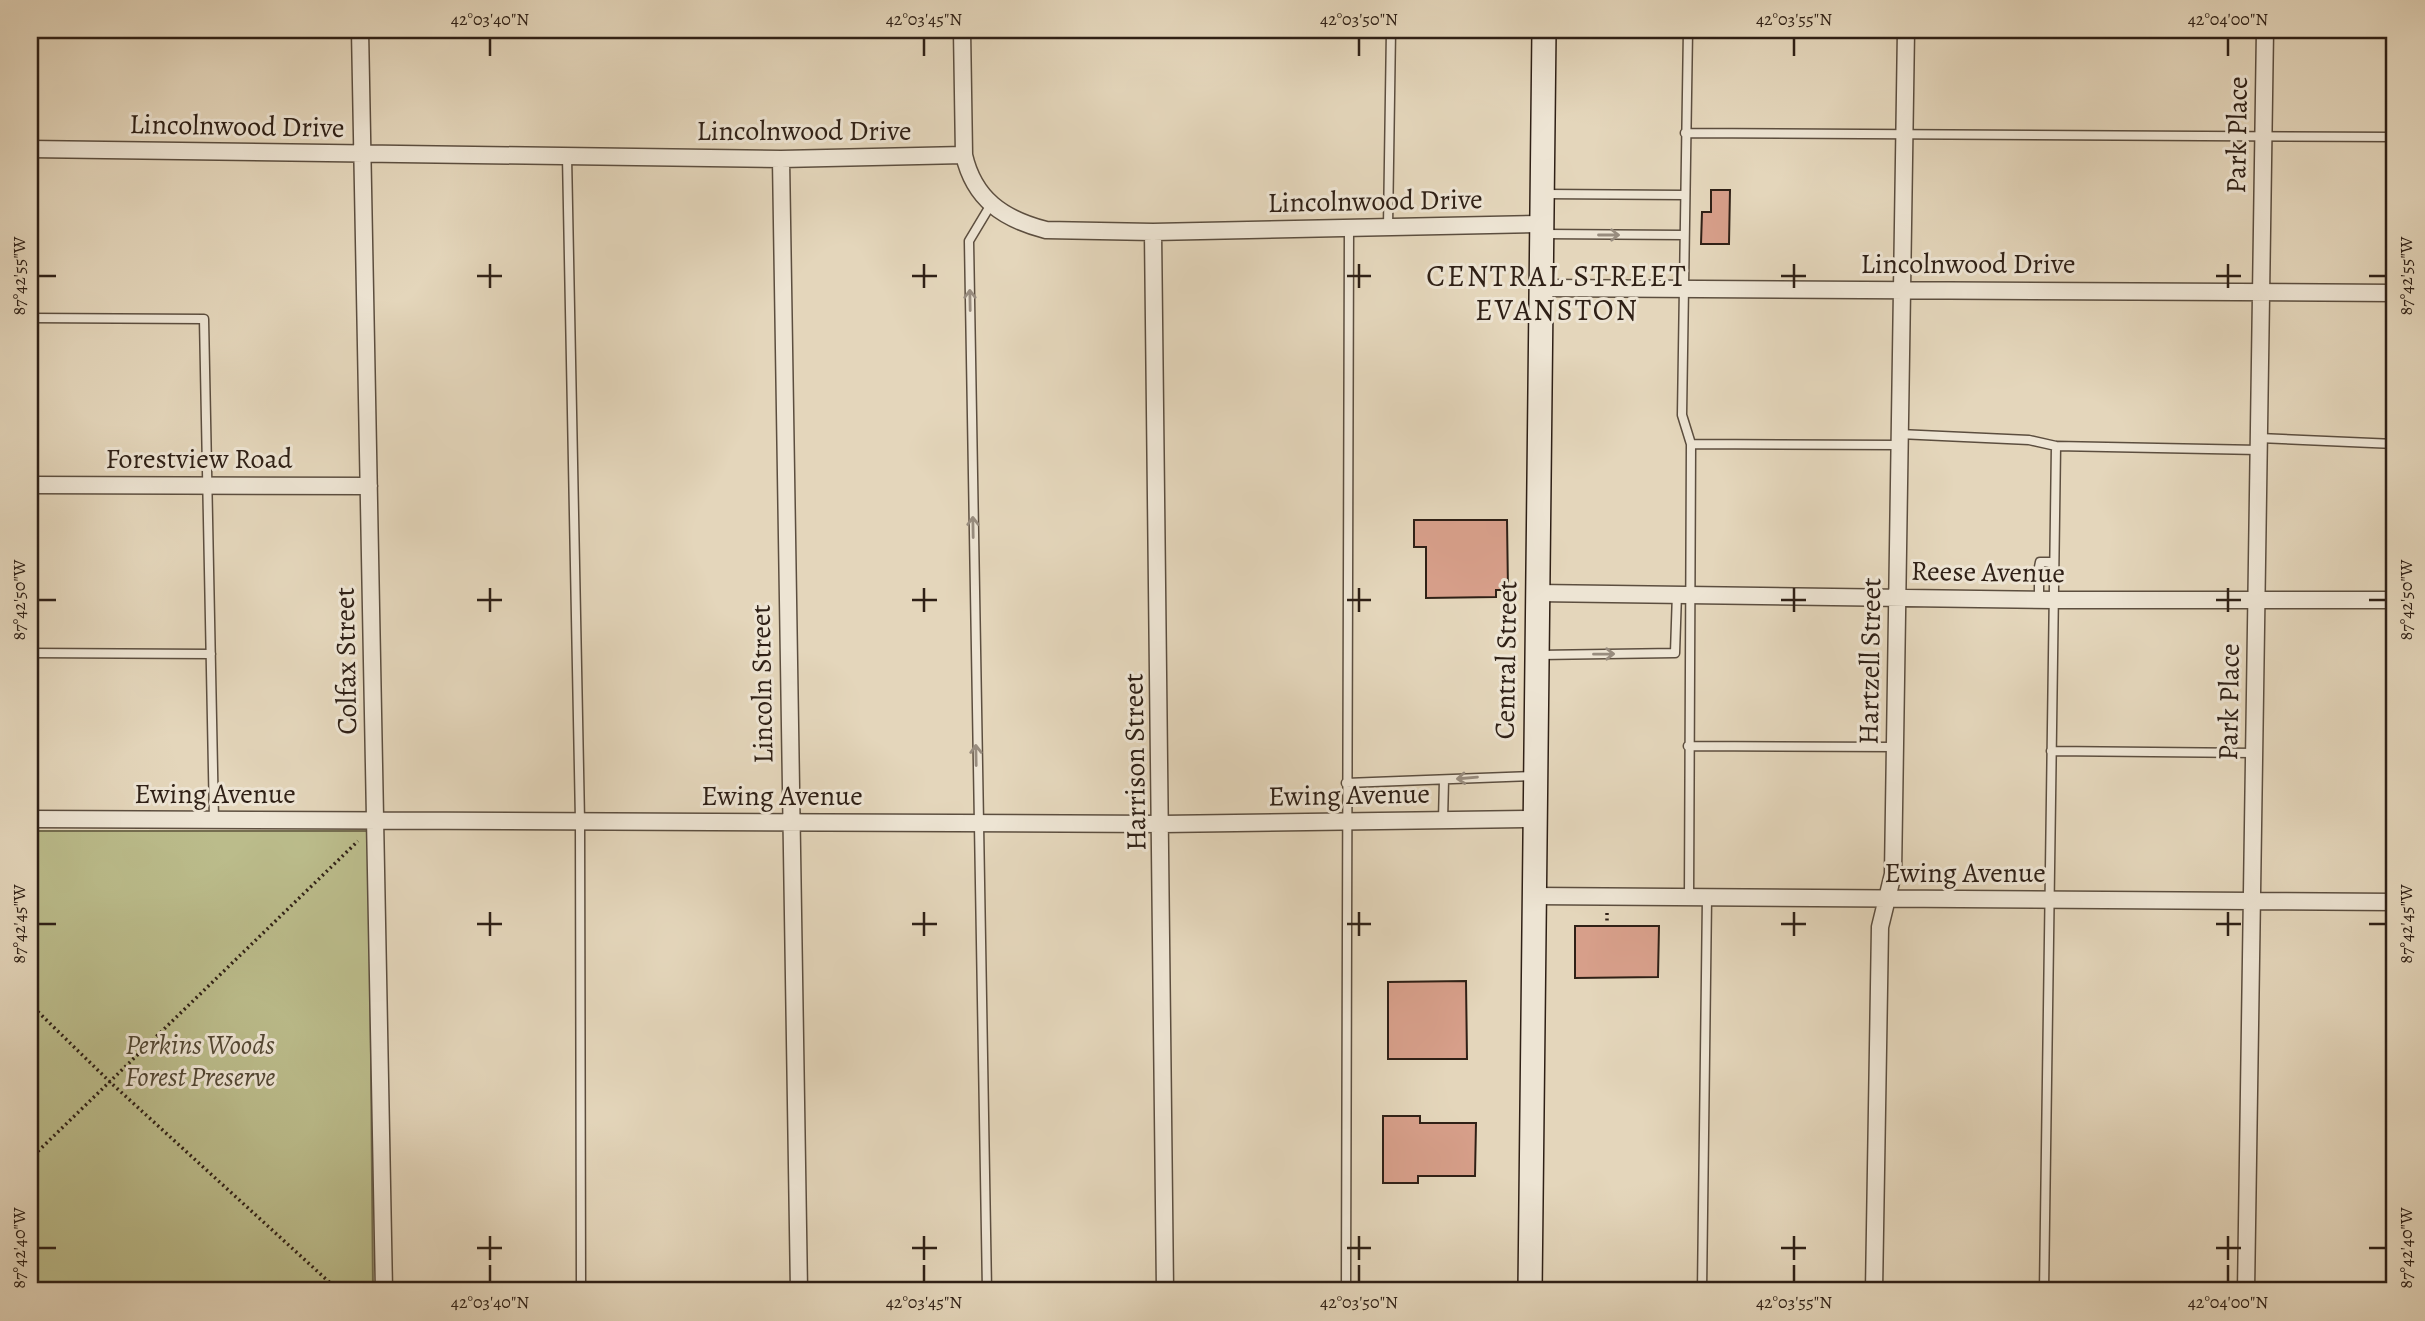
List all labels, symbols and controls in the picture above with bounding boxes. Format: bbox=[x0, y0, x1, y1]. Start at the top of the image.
text: 42°03'40"N bbox=[451, 7, 529, 31]
text: 42°03'45"N bbox=[886, 7, 962, 31]
text: 42°03'50"N bbox=[1320, 7, 1398, 31]
text: 42°03'55"N bbox=[1756, 7, 1832, 31]
text: 42°04'00"N bbox=[2188, 7, 2268, 31]
street label: Park Place bbox=[2217, 76, 2257, 194]
street label: Lincolnwood Drive bbox=[129, 105, 345, 147]
street label: Lincolnwood Drive bbox=[696, 112, 912, 150]
street label: Lincolnwood Drive bbox=[1267, 180, 1483, 222]
one-way arrow bbox=[1597, 228, 1620, 242]
text: 87°42'55"W bbox=[7, 236, 31, 316]
text: 87°42'55"W bbox=[2394, 236, 2418, 316]
street label: Lincolnwood Drive bbox=[1860, 245, 2076, 283]
district label: CENTRAL STREET EVANSTON bbox=[1426, 256, 1688, 330]
one-way arrow bbox=[963, 288, 977, 311]
street label: Forestview Road bbox=[106, 440, 293, 478]
one-way arrow bbox=[966, 516, 980, 539]
street label: Reese Avenue bbox=[1911, 552, 2065, 592]
text: 87°42'50"W bbox=[7, 559, 31, 641]
text: 87°42'50"W bbox=[2394, 559, 2418, 641]
street label: Hartzell Street bbox=[1850, 577, 1890, 745]
street label: Central Street bbox=[1486, 580, 1526, 740]
street label: Colfax Street bbox=[326, 587, 366, 735]
street label: Lincoln Street bbox=[742, 604, 782, 764]
street label: Park Place bbox=[2209, 643, 2249, 761]
one-way arrow bbox=[1593, 647, 1616, 661]
street label: Harrison Street bbox=[1114, 673, 1156, 851]
one-way arrow bbox=[969, 743, 983, 766]
one-way arrow bbox=[1456, 772, 1479, 785]
street label: Ewing Avenue bbox=[134, 775, 296, 813]
street label: Ewing Avenue bbox=[1268, 775, 1430, 815]
street label: Ewing Avenue bbox=[701, 777, 863, 815]
street label: Ewing Avenue bbox=[1884, 854, 2046, 892]
text: 87°42'45"W bbox=[7, 884, 31, 964]
text: 87°42'45"W bbox=[2394, 884, 2418, 964]
park label: Perkins Woods Forest Preserve bbox=[125, 1026, 275, 1096]
text: 87°42'40"W bbox=[7, 1207, 31, 1289]
text: 87°42'40"W bbox=[2394, 1207, 2418, 1289]
text: 42°03'40"N bbox=[451, 1290, 529, 1314]
text: 42°03'45"N bbox=[886, 1290, 962, 1314]
text: 42°03'50"N bbox=[1320, 1290, 1398, 1314]
text: 42°03'55"N bbox=[1756, 1290, 1832, 1314]
text: 42°04'00"N bbox=[2188, 1290, 2268, 1314]

